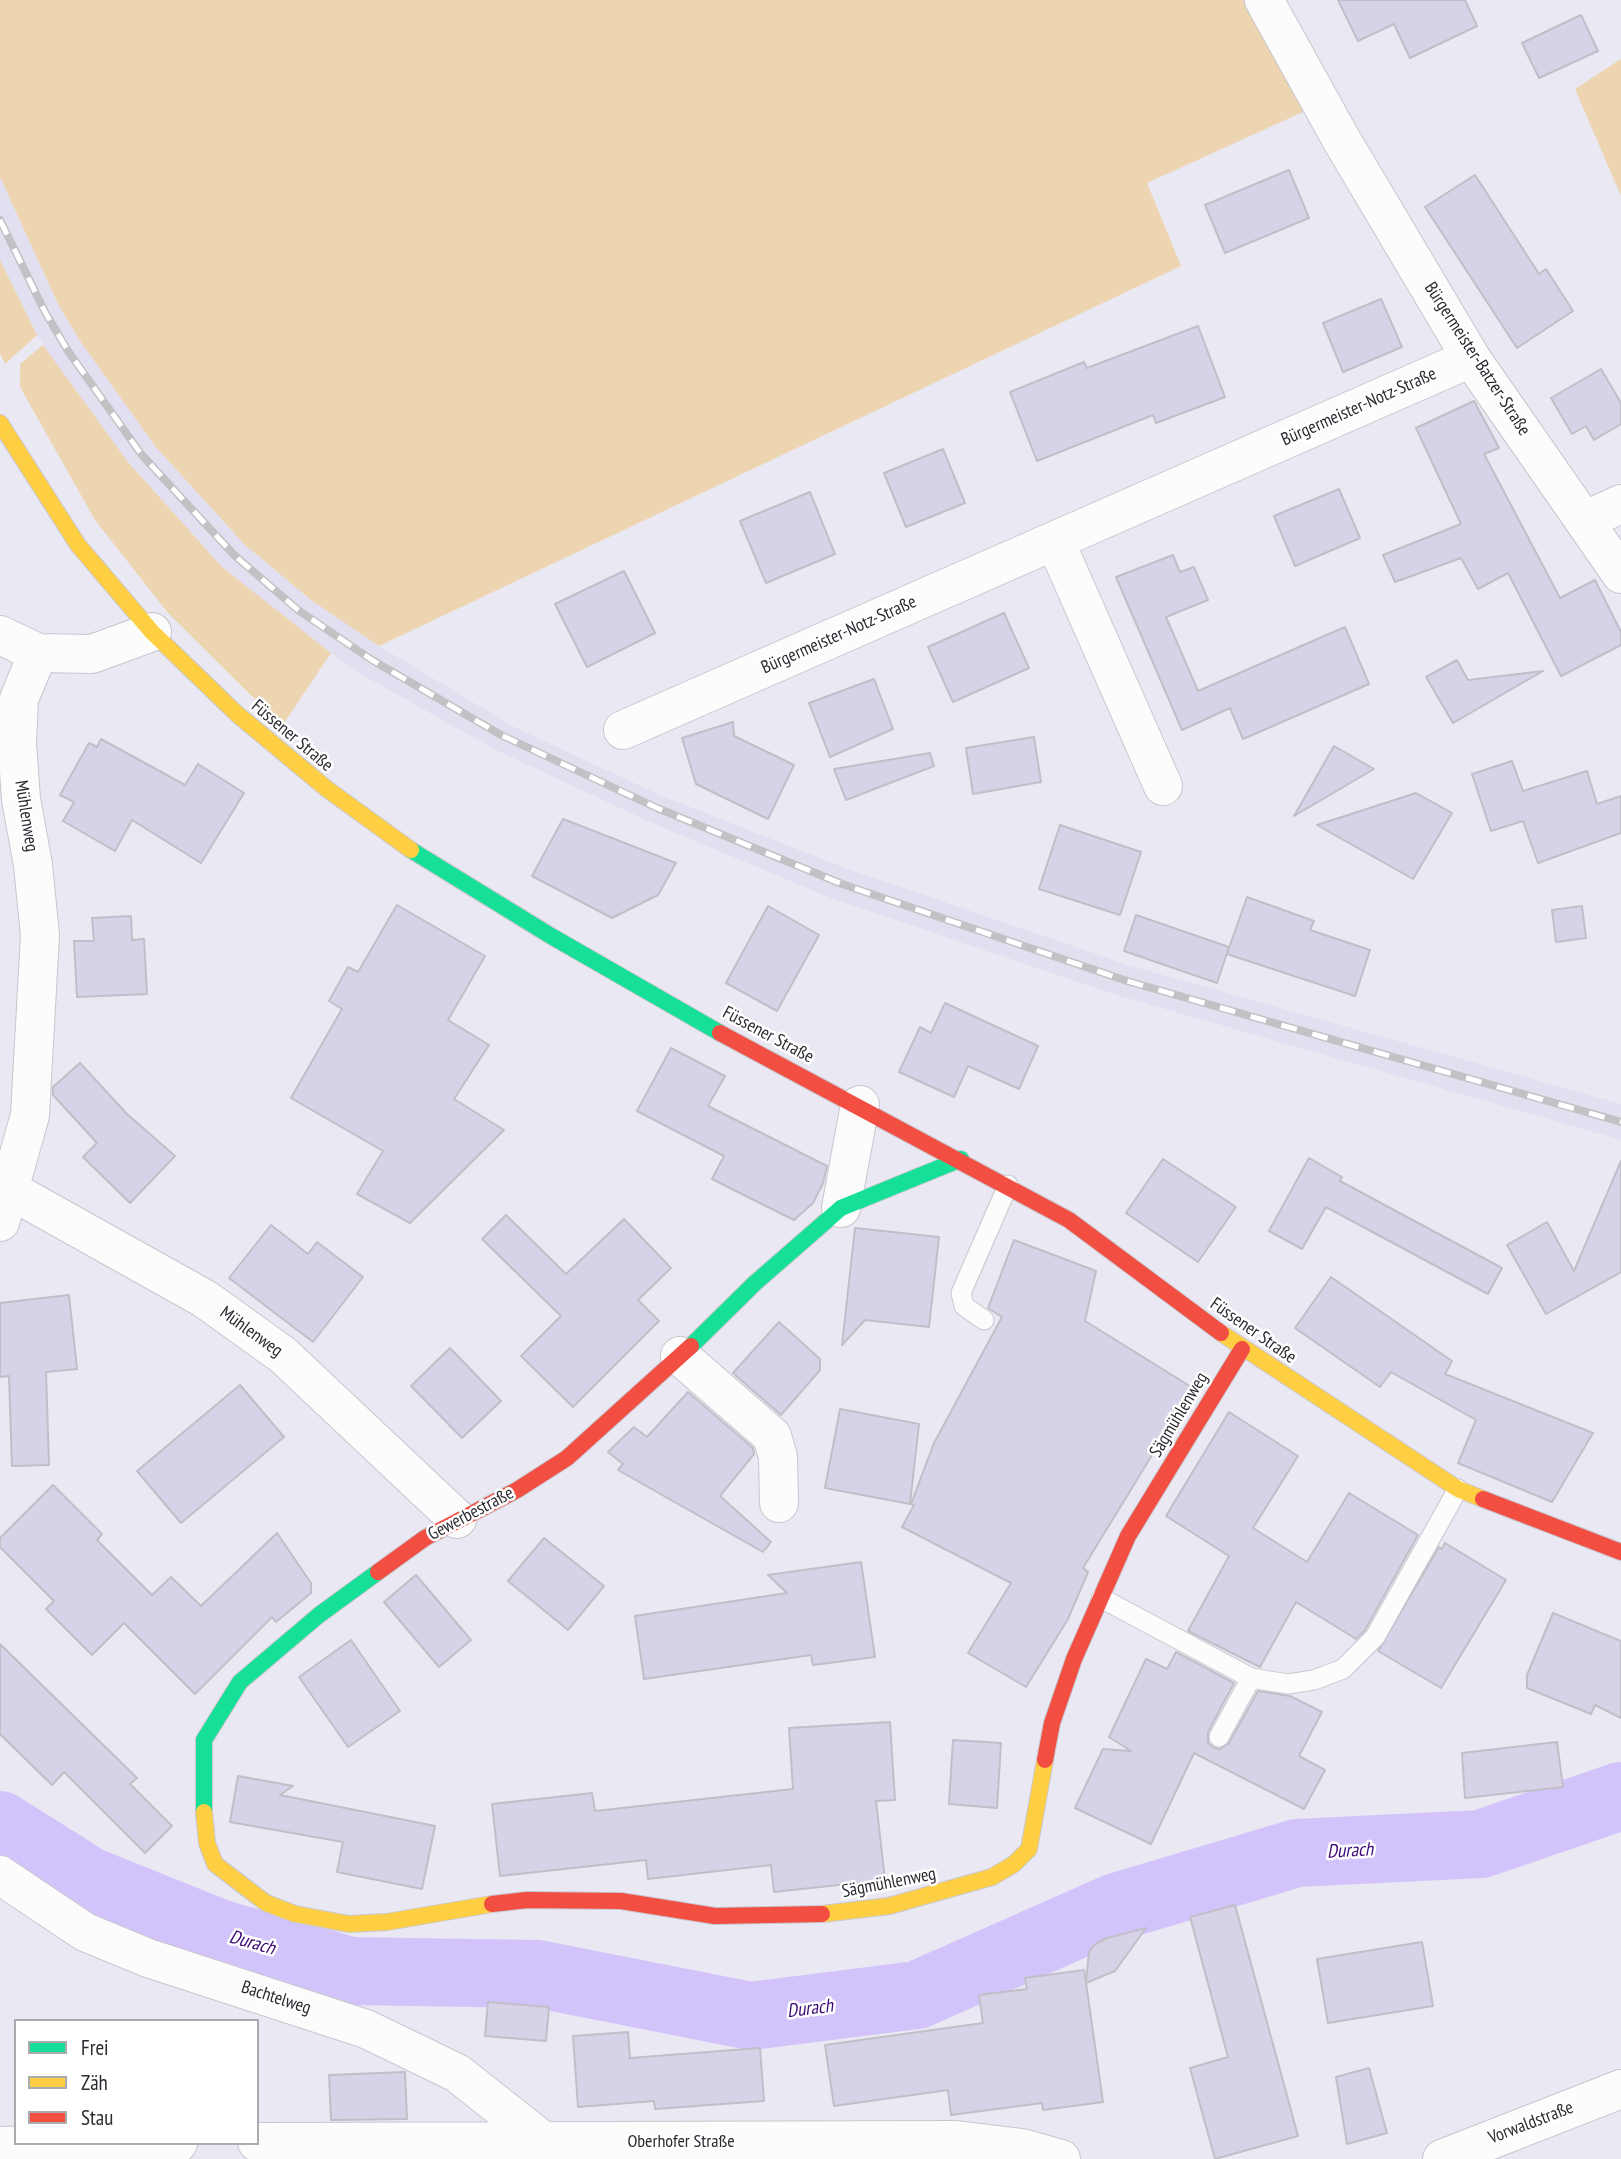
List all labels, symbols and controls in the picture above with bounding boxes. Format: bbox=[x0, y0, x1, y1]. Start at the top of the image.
street label: Bürgermeister-Batzer-Straße bbox=[1419, 278, 1535, 440]
street label: Bürgermeister-Notz-Straße bbox=[1278, 363, 1440, 451]
street label: Bürgermeister-Notz-Straße bbox=[758, 591, 920, 679]
street label: Füssener Straße bbox=[247, 696, 337, 776]
street label: Mühlenweg bbox=[10, 779, 42, 853]
street label: Füssener Straße bbox=[719, 1002, 817, 1068]
street label: Füssener Straße bbox=[1206, 1293, 1300, 1369]
street label: Mühlenweg bbox=[215, 1302, 287, 1362]
street label: Sägmühlenweg bbox=[1145, 1369, 1213, 1461]
street label: Gewerbestraße bbox=[425, 1482, 517, 1546]
water label: Durach bbox=[1326, 1838, 1374, 1864]
street label: Sägmühlenweg bbox=[840, 1863, 938, 1903]
water label: Durach bbox=[227, 1926, 277, 1960]
street label: Bachtelweg bbox=[238, 1977, 314, 2019]
water label: Durach bbox=[786, 1995, 834, 2023]
legend bbox=[14, 2019, 259, 2145]
text: Frei bbox=[81, 2034, 109, 2061]
text: Zäh bbox=[81, 2069, 108, 2096]
street label: Vorwaldstraße bbox=[1485, 2097, 1577, 2149]
text: Stau bbox=[81, 2104, 113, 2131]
street label: Oberhofer Straße bbox=[627, 2131, 735, 2153]

